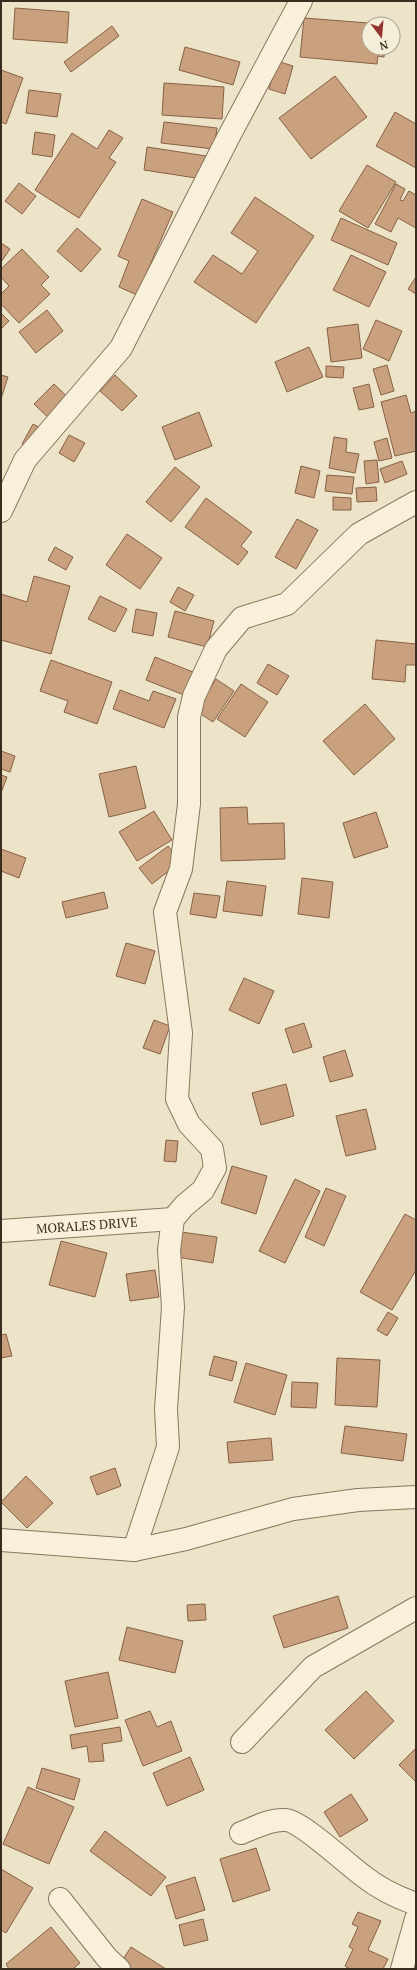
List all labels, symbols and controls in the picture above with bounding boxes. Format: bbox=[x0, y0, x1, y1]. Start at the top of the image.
north arrow bbox=[361, 16, 401, 56]
text: N bbox=[377, 38, 390, 54]
street label: MORALES DRIVE bbox=[36, 1213, 138, 1238]

